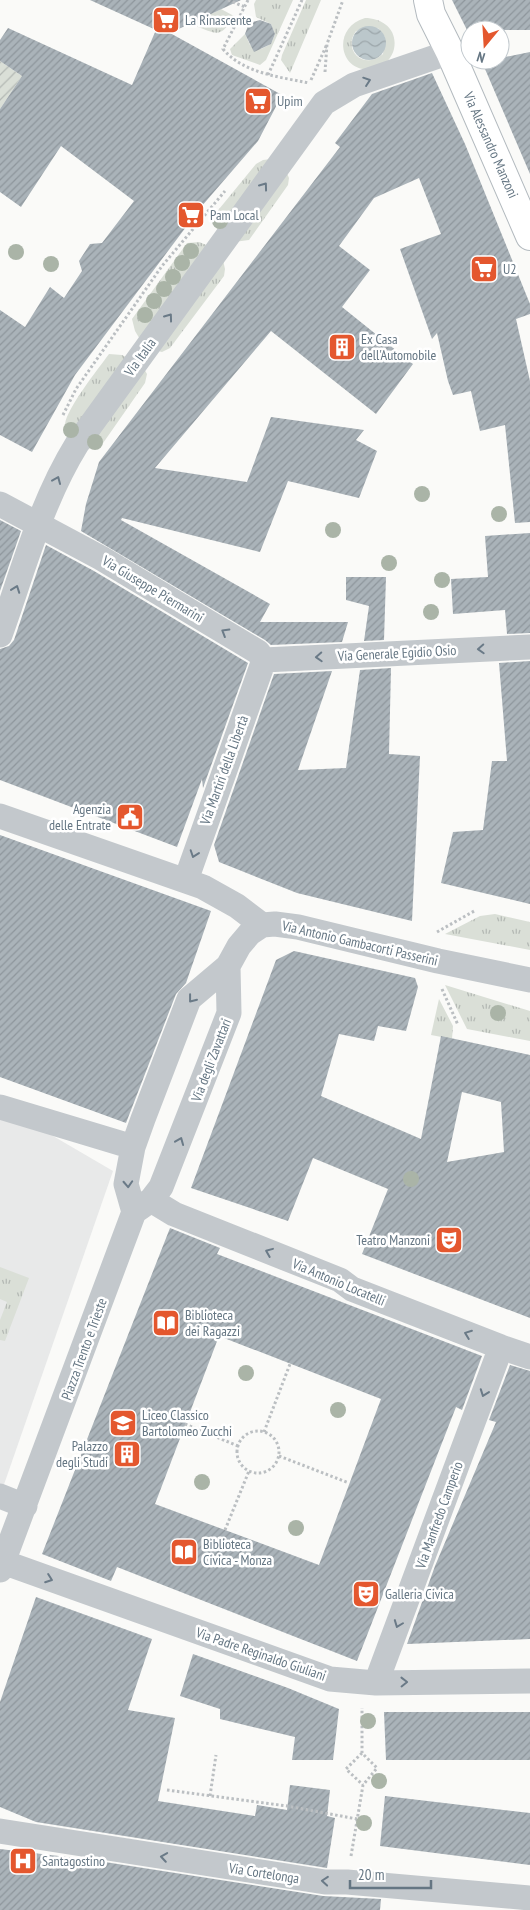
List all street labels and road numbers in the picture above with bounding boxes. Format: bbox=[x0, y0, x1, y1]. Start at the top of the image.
street label: Via Alessandro Manzoni bbox=[459, 88, 522, 201]
street label: Via Italia bbox=[120, 334, 160, 380]
street label: Via Giuseppe Piermarini bbox=[98, 551, 207, 626]
street label: Via Generale Egidio Osio bbox=[336, 641, 457, 665]
street label: Via Martiri della Libertà bbox=[196, 713, 252, 828]
street label: Via Antonio Gambacorti Passerini bbox=[279, 916, 440, 970]
street label: Via degli Zavattari bbox=[187, 1016, 235, 1105]
street label: Via Antonio Locatelli bbox=[289, 1254, 388, 1310]
street label: Piazza Trento e Trieste bbox=[57, 1295, 111, 1402]
street label: Via Manfredo Camperio bbox=[411, 1459, 467, 1572]
street label: Via Padre Reginaldo Giuliani bbox=[193, 1623, 328, 1685]
street label: Via Cortelonga bbox=[227, 1858, 300, 1887]

